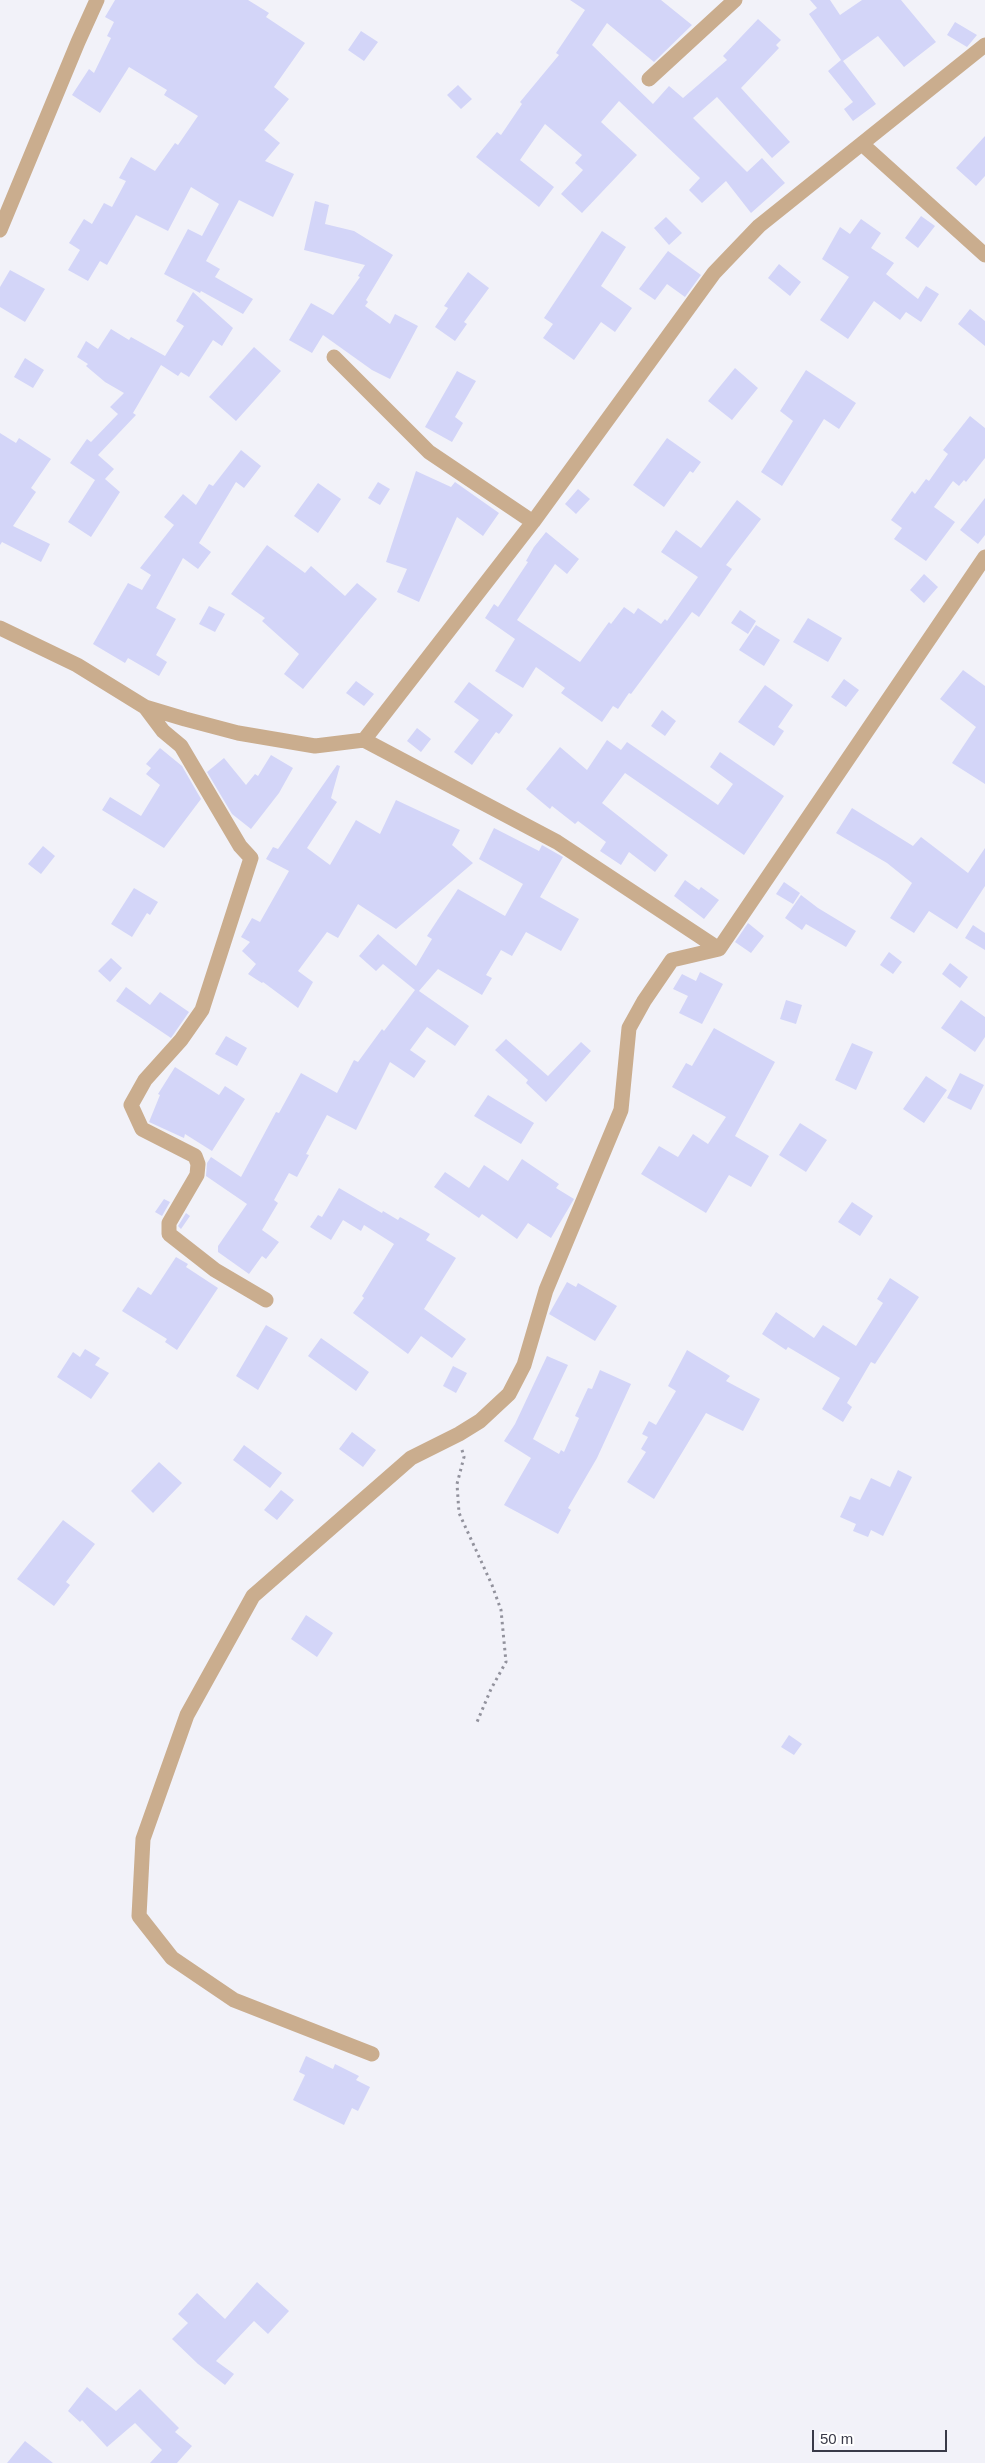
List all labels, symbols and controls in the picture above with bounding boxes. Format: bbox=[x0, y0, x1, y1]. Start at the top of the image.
scale bar bbox=[815, 2420, 950, 2452]
text: 50 m bbox=[820, 2430, 853, 2447]

